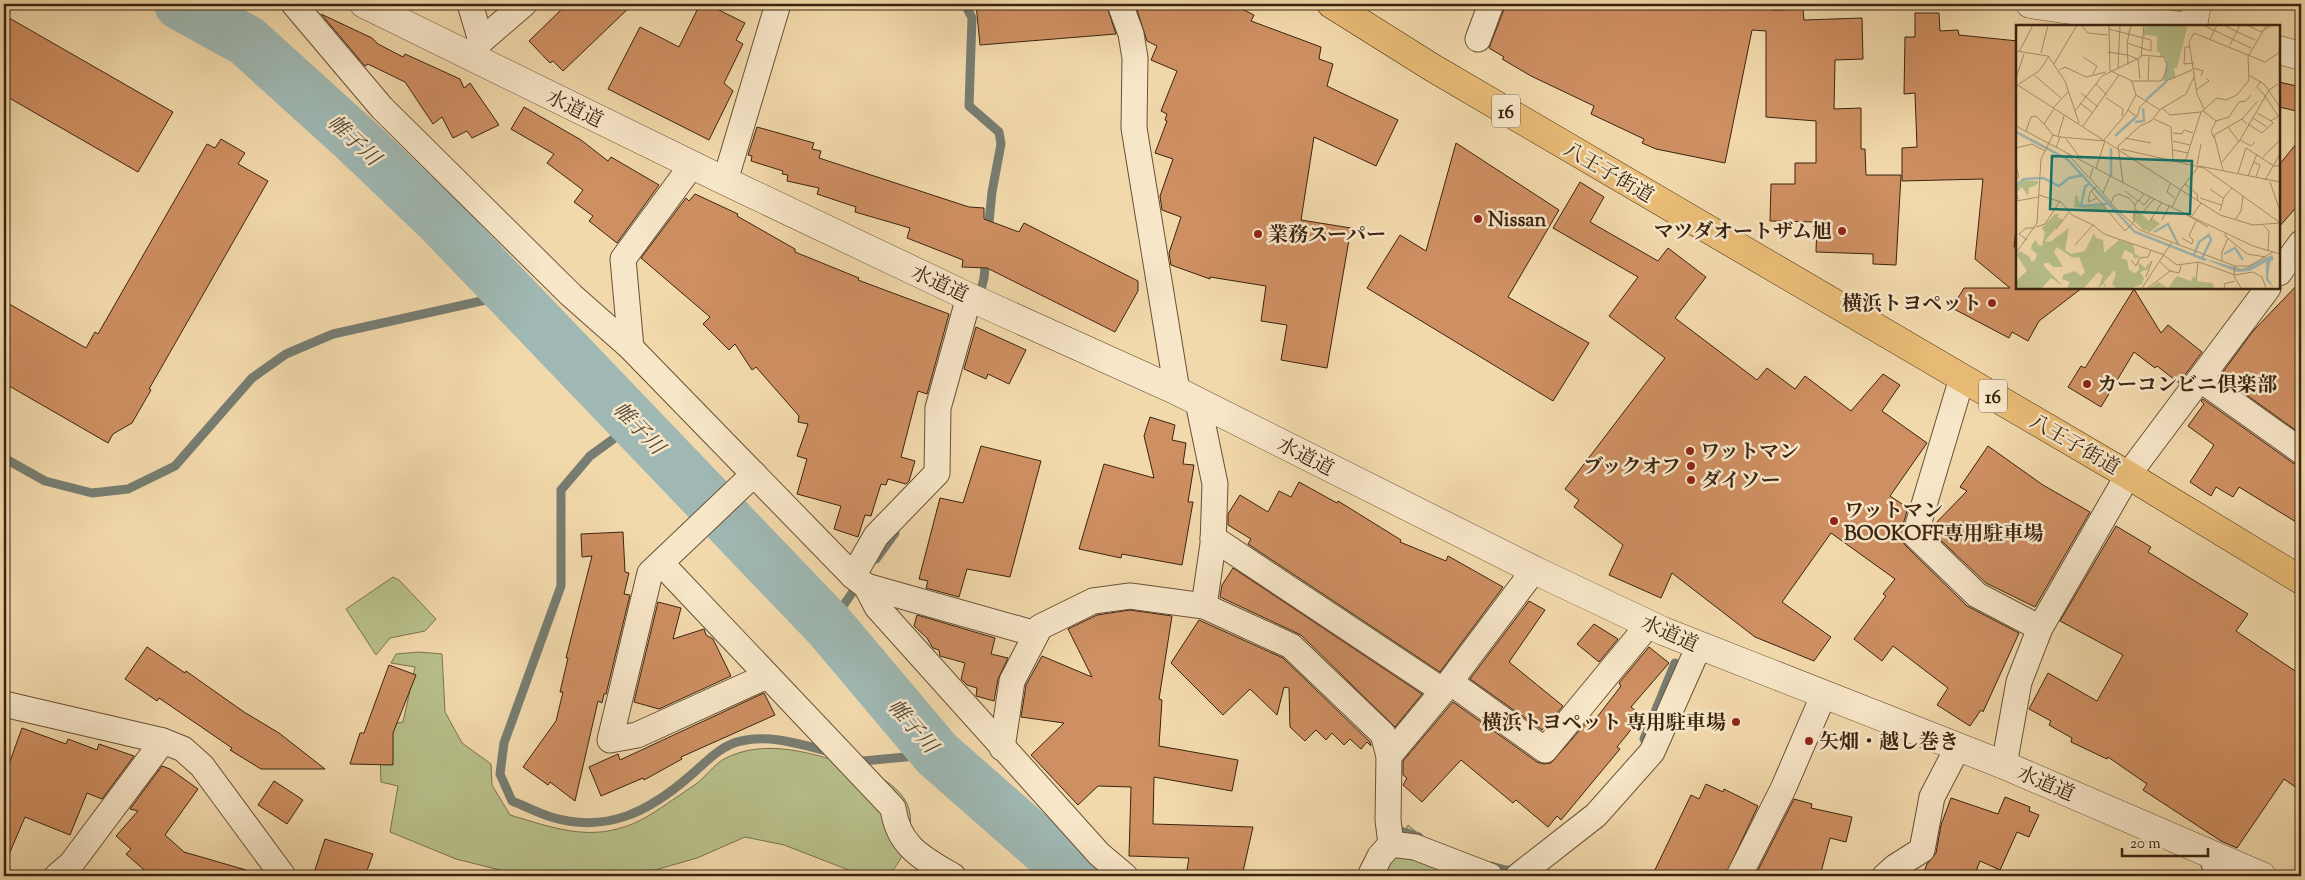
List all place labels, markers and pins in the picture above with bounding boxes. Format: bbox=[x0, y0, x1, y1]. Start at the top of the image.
place label: Nissan bbox=[1488, 207, 1546, 236]
marker: Nissan bbox=[1472, 213, 1484, 225]
place label: マツダオートザム旭 bbox=[1654, 219, 1832, 248]
place label: 業務スーパー bbox=[1268, 222, 1386, 251]
marker: マツダオートザム旭 bbox=[1836, 225, 1848, 237]
marker: 業務スーパー bbox=[1252, 228, 1264, 240]
place label: 横浜トヨペット bbox=[1842, 291, 1982, 320]
marker: 横浜トヨペット bbox=[1986, 297, 1998, 309]
place label: カーコンビニ倶楽部 bbox=[2097, 372, 2277, 401]
marker: カーコンビニ倶楽部 bbox=[2081, 378, 2093, 390]
place label: ワットマン bbox=[1700, 439, 1799, 468]
marker: ワットマン bbox=[1684, 445, 1696, 457]
place label: ブックオフ bbox=[1583, 454, 1681, 483]
marker: ブックオフ bbox=[1685, 460, 1697, 472]
place label: ダイソー bbox=[1701, 468, 1781, 497]
marker: ダイソー bbox=[1685, 474, 1697, 486]
place label: ワットマン BOOKOFF専用駐車場 bbox=[1844, 498, 2044, 550]
marker: ワットマン BOOKOFF専用駐車場 bbox=[1828, 515, 1840, 527]
place label: 横浜トヨペット 専用駐車場 bbox=[1482, 710, 1726, 739]
marker: 横浜トヨペット 専用駐車場 bbox=[1730, 716, 1742, 728]
place label: 矢畑・越し巻き bbox=[1819, 729, 1959, 758]
marker: 矢畑・越し巻き bbox=[1803, 735, 1815, 747]

